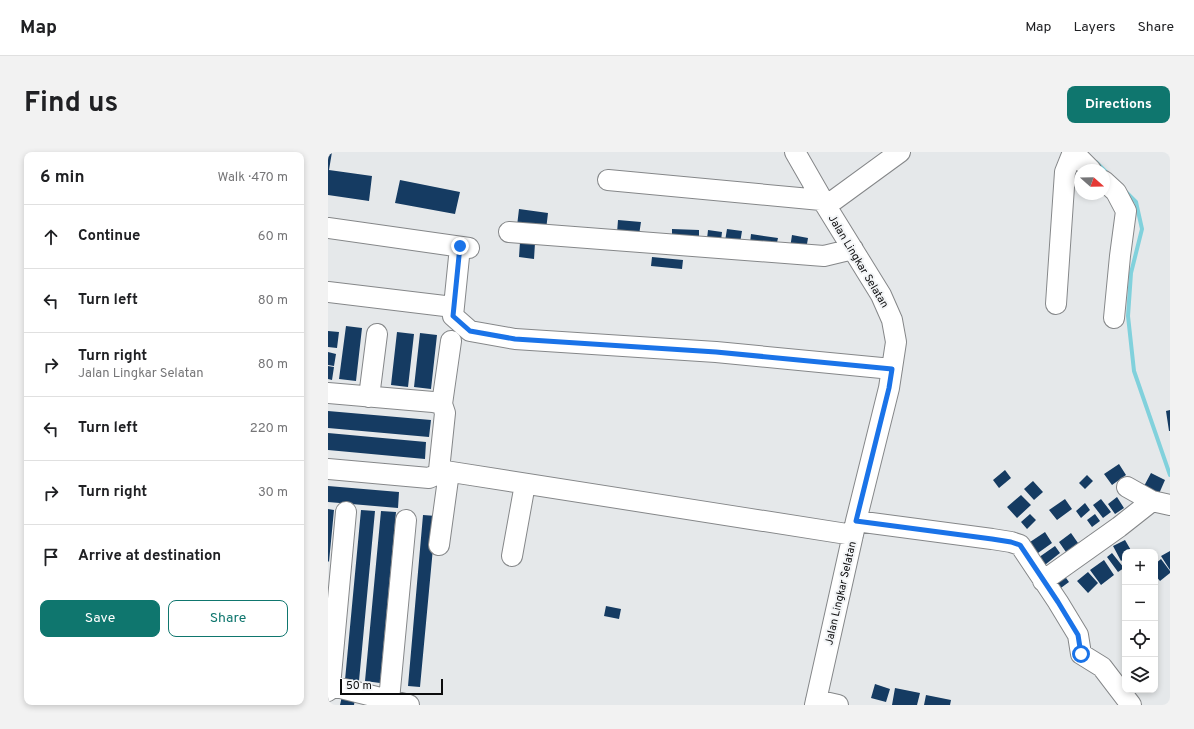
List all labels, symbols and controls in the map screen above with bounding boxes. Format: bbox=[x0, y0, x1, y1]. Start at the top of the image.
text: Map bbox=[20, 16, 57, 40]
text: Map bbox=[1025, 19, 1051, 36]
text: Layers bbox=[1073, 19, 1115, 36]
text: Share bbox=[1137, 19, 1174, 36]
text: Find us bbox=[24, 86, 118, 122]
button: Directions bbox=[1067, 86, 1170, 123]
north arrow bbox=[1074, 164, 1110, 200]
text: 6 min bbox=[40, 167, 84, 189]
text: Walk · 470 m bbox=[217, 170, 288, 186]
street label: Jalan Lingkar Selatan bbox=[825, 212, 891, 311]
icon: ahead bbox=[40, 226, 62, 248]
text: Continue bbox=[78, 227, 140, 246]
text: 60 m bbox=[258, 229, 288, 245]
route end bbox=[451, 237, 469, 255]
icon: left bbox=[40, 290, 62, 312]
text: Turn left bbox=[78, 291, 138, 310]
text: 80 m bbox=[258, 293, 288, 309]
text: Turn right bbox=[78, 347, 147, 366]
icon: right bbox=[40, 354, 62, 376]
text: 80 m bbox=[258, 357, 288, 373]
text: Jalan Lingkar Selatan bbox=[78, 366, 204, 382]
icon: left bbox=[40, 418, 62, 440]
text: Turn left bbox=[78, 419, 138, 438]
text: 220 m bbox=[250, 421, 288, 437]
icon: right bbox=[40, 482, 62, 504]
text: Turn right bbox=[78, 483, 147, 502]
text: 30 m bbox=[258, 485, 288, 501]
street label: Jalan Lingkar Selatan bbox=[822, 540, 860, 647]
icon: arrive bbox=[40, 546, 62, 568]
text: Arrive at destination bbox=[78, 547, 221, 566]
map controls bbox=[1122, 549, 1158, 693]
button: + bbox=[1122, 549, 1158, 585]
button: − bbox=[1122, 585, 1158, 621]
button: Save bbox=[40, 600, 160, 637]
button: Share bbox=[168, 600, 288, 637]
button: locate bbox=[1122, 621, 1158, 657]
route start bbox=[1072, 645, 1090, 663]
button: layers bbox=[1122, 657, 1158, 693]
scale bar bbox=[340, 677, 443, 696]
text: 50 m bbox=[346, 679, 372, 693]

